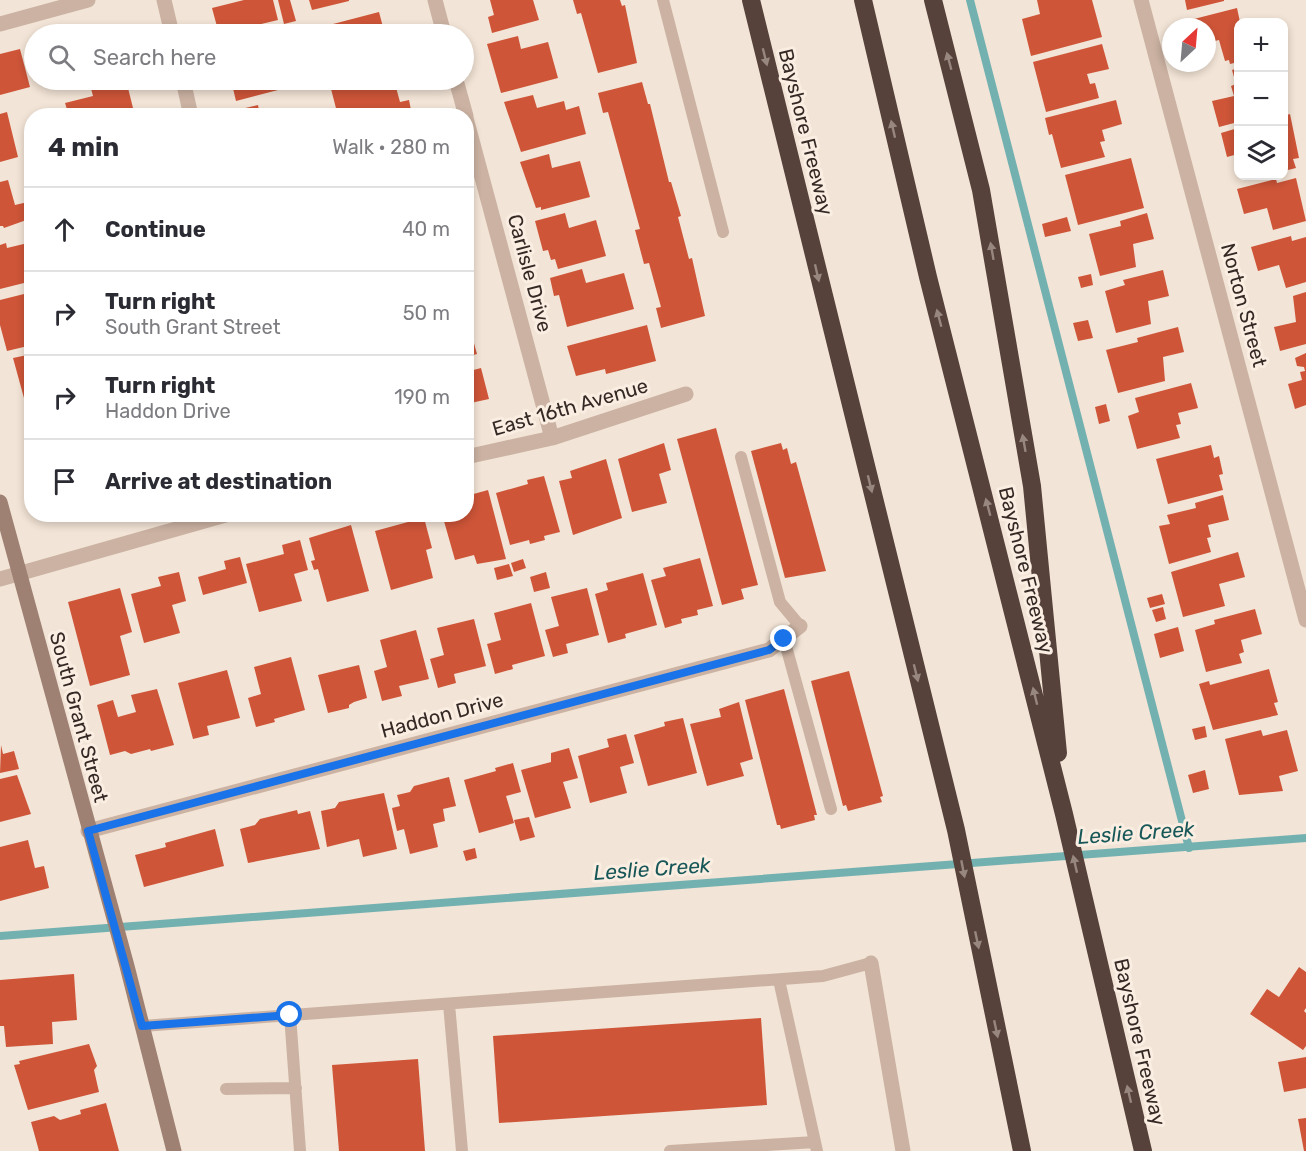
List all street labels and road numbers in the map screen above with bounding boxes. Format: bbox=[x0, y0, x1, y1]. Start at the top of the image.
street label: Bayshore Freeway bbox=[774, 46, 838, 218]
street label: Carlisle Drive bbox=[503, 211, 557, 335]
street label: Norton Street bbox=[1216, 240, 1272, 370]
street label: East 16th Avenue bbox=[489, 373, 651, 441]
street label: Bayshore Freeway bbox=[994, 484, 1058, 656]
street label: South Grant Street bbox=[45, 629, 113, 805]
street label: Haddon Drive bbox=[378, 687, 506, 743]
street label: Bayshore Freeway bbox=[1109, 956, 1171, 1128]

